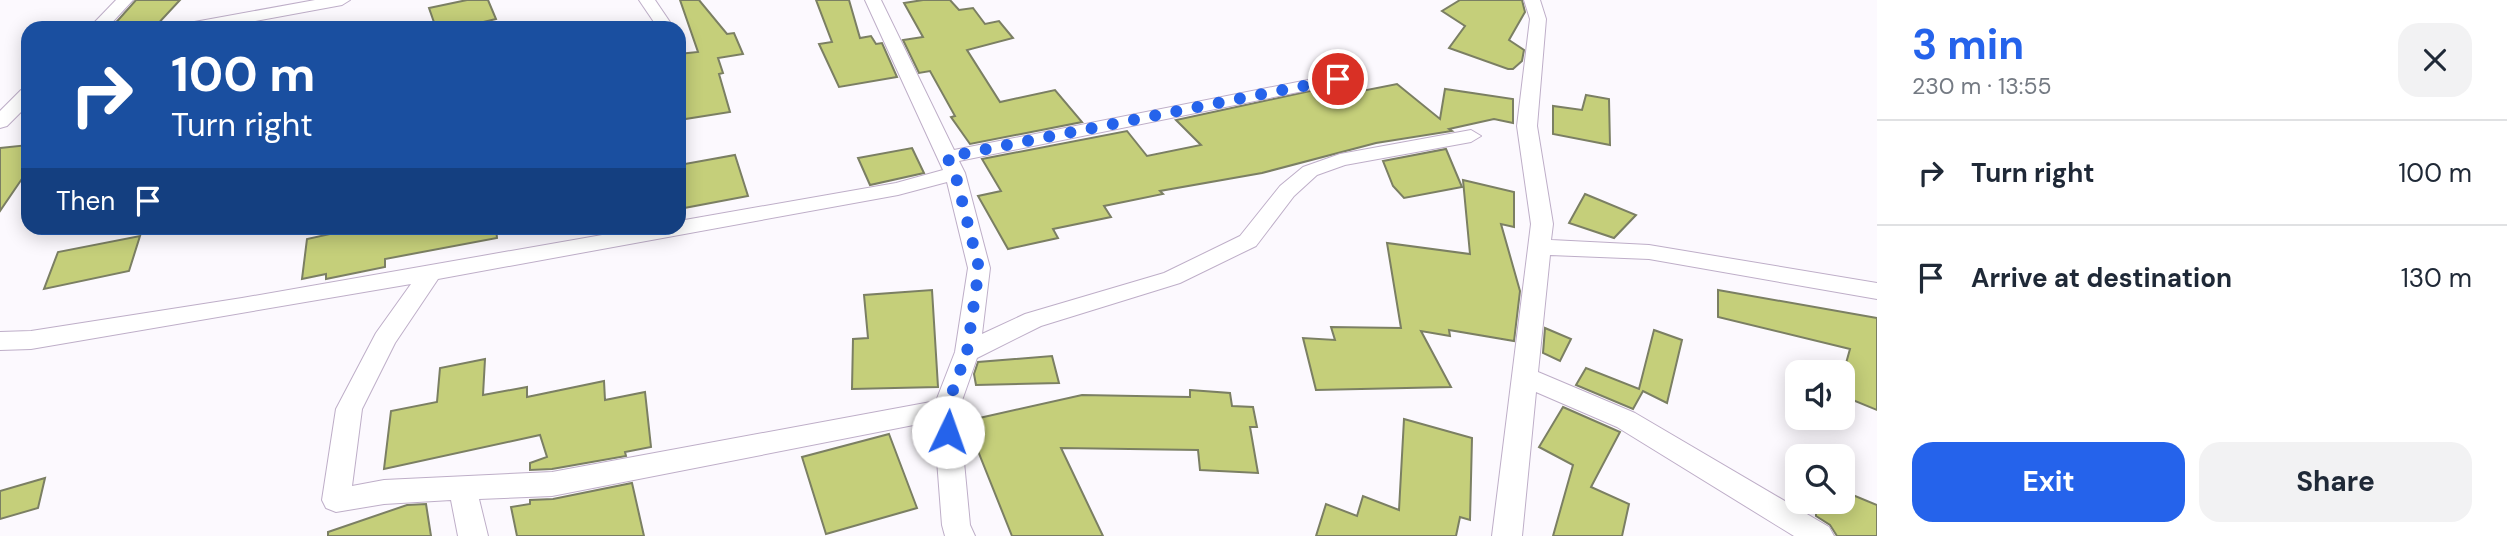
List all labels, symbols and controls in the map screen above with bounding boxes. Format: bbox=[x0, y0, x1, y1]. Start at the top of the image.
text: 3 min bbox=[1912, 17, 2024, 72]
button: close bbox=[2398, 23, 2472, 97]
text: 100 m bbox=[171, 42, 315, 106]
icon: right bbox=[56, 49, 147, 140]
pin bbox=[1308, 49, 1368, 109]
icon: arrive bbox=[1319, 60, 1357, 98]
text: 230 m · 13:55 bbox=[1912, 71, 2051, 101]
text: Turn right bbox=[171, 104, 313, 146]
icon: right bbox=[1912, 154, 1950, 192]
text: Turn right bbox=[1971, 156, 2095, 190]
text: 100 m bbox=[2398, 156, 2472, 190]
icon: arrive bbox=[129, 182, 167, 220]
text: Then bbox=[56, 184, 115, 218]
icon: arrive bbox=[1912, 259, 1950, 297]
text: Arrive at destination bbox=[1971, 261, 2232, 295]
text: 130 m bbox=[2401, 261, 2472, 295]
map controls bbox=[1785, 360, 1855, 514]
button: sound bbox=[1785, 360, 1855, 430]
position arrow bbox=[911, 395, 985, 469]
button: Exit bbox=[1912, 442, 2185, 522]
button: Share bbox=[2199, 442, 2472, 522]
button: search bbox=[1785, 444, 1855, 514]

